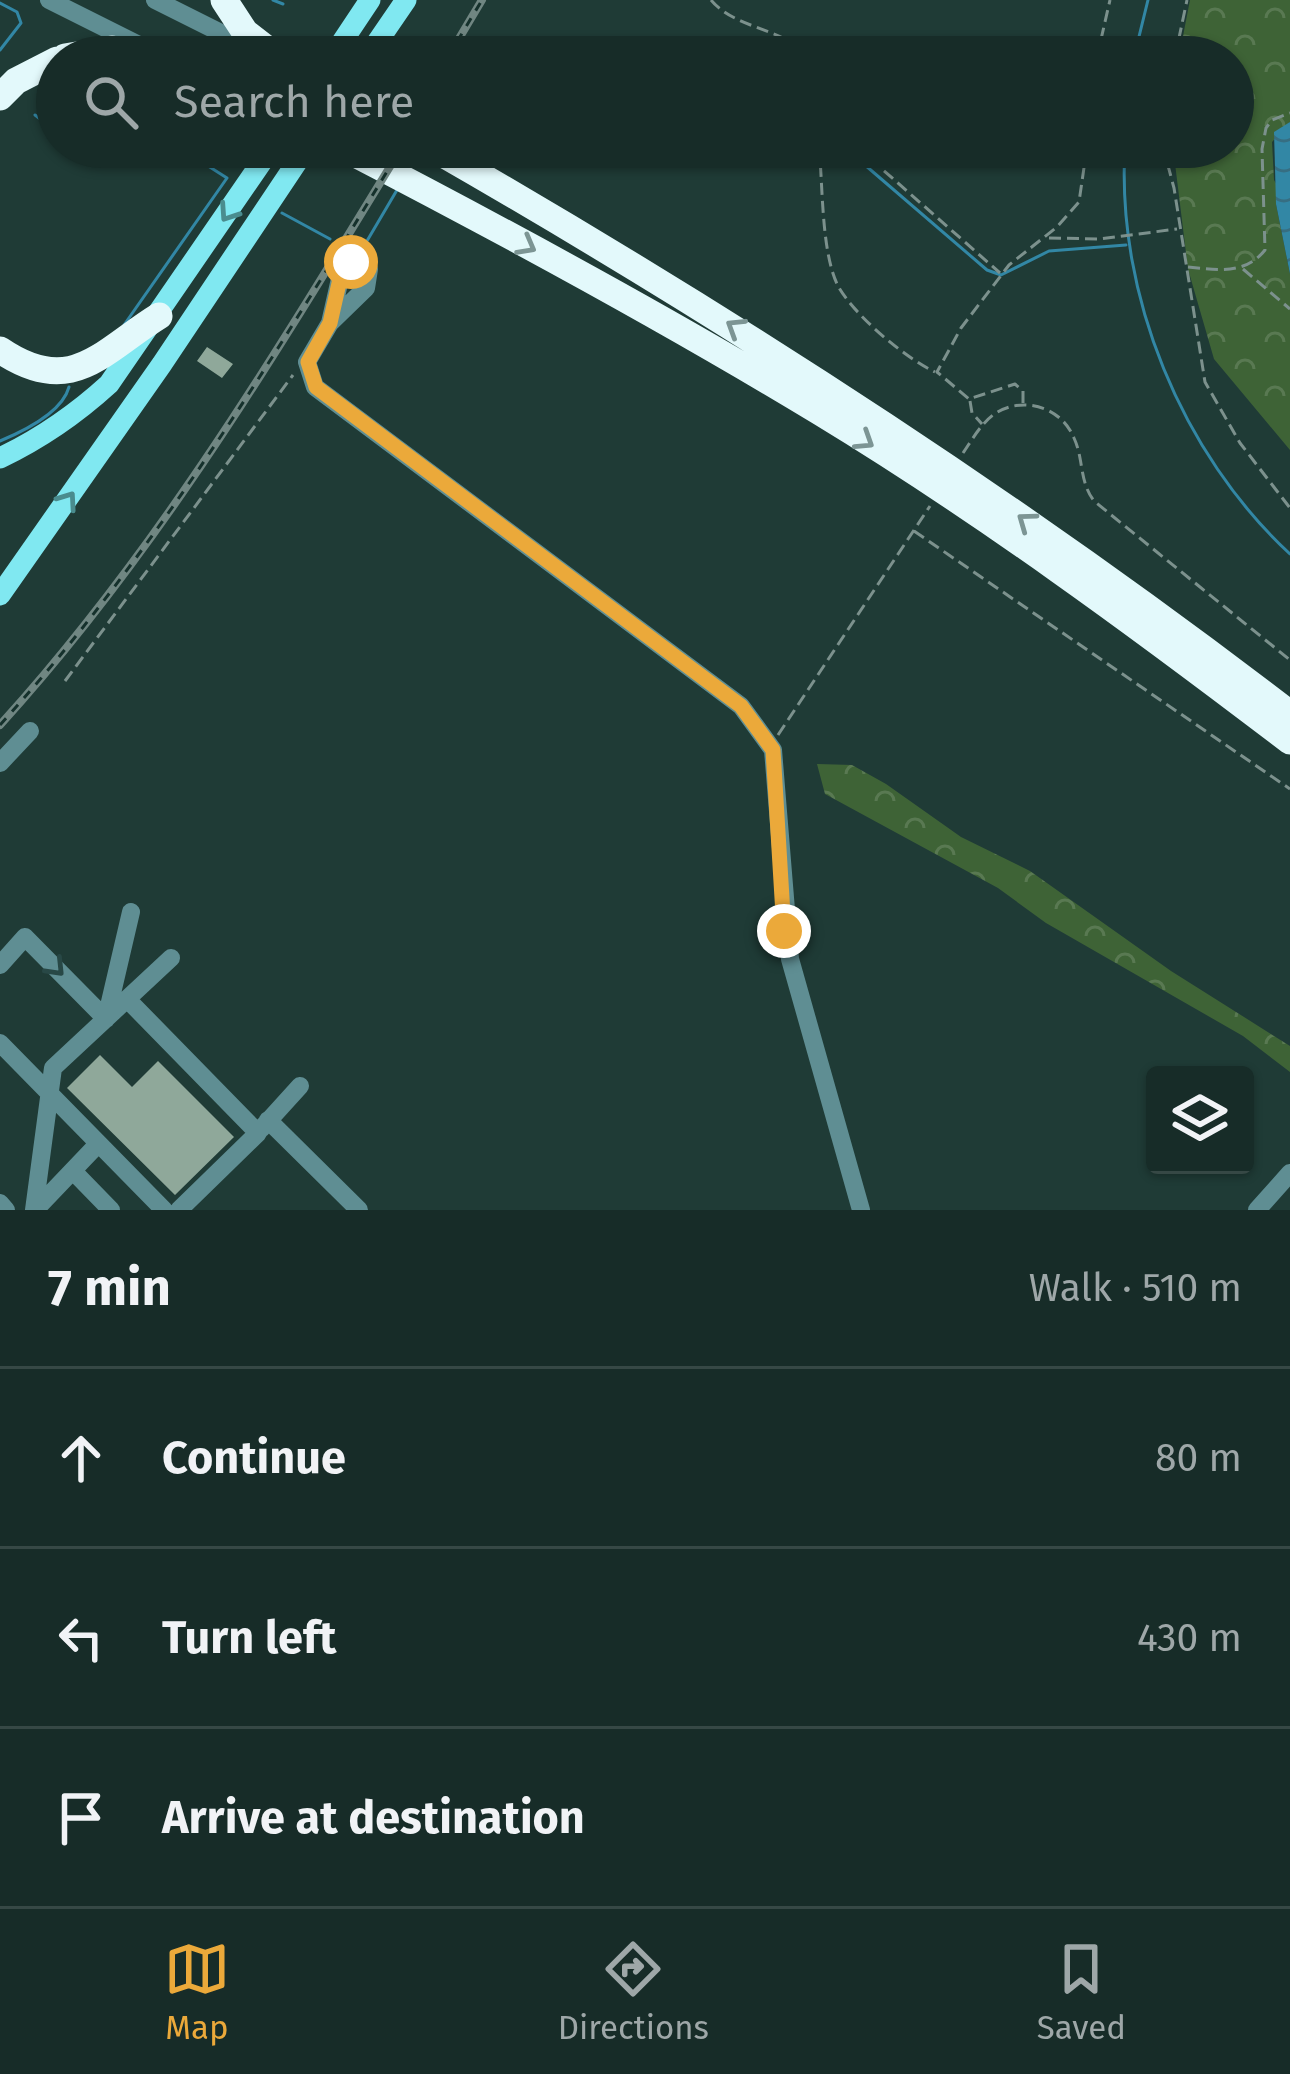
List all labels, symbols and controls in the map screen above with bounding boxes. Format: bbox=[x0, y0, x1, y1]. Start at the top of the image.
search box bbox=[36, 36, 1254, 168]
icon: search bbox=[78, 69, 144, 135]
text: Search here bbox=[174, 75, 414, 129]
one-way arrow bbox=[220, 199, 242, 221]
one-way arrow bbox=[515, 232, 536, 255]
route start bbox=[324, 235, 378, 289]
one-way arrow bbox=[726, 319, 748, 341]
one-way arrow bbox=[852, 426, 874, 449]
one-way arrow bbox=[54, 491, 76, 513]
one-way arrow bbox=[1018, 513, 1039, 535]
route end bbox=[757, 904, 811, 958]
one-way arrow bbox=[42, 954, 64, 976]
map controls bbox=[1146, 1066, 1254, 1174]
button: layers bbox=[1146, 1066, 1254, 1174]
text: 7 min bbox=[48, 1257, 171, 1319]
text: Walk · 510 m bbox=[1029, 1265, 1242, 1311]
icon: ahead bbox=[48, 1425, 114, 1491]
text: Continue bbox=[162, 1431, 346, 1485]
text: 80 m bbox=[1155, 1435, 1242, 1481]
icon: left bbox=[48, 1605, 114, 1671]
text: Turn left bbox=[162, 1611, 336, 1665]
text: 430 m bbox=[1137, 1615, 1242, 1661]
icon: arrive bbox=[48, 1785, 114, 1851]
text: Arrive at destination bbox=[162, 1791, 585, 1845]
tab: Map bbox=[164, 1936, 230, 2048]
tab: Directions bbox=[558, 1936, 709, 2048]
tab: Saved bbox=[1037, 1936, 1126, 2048]

